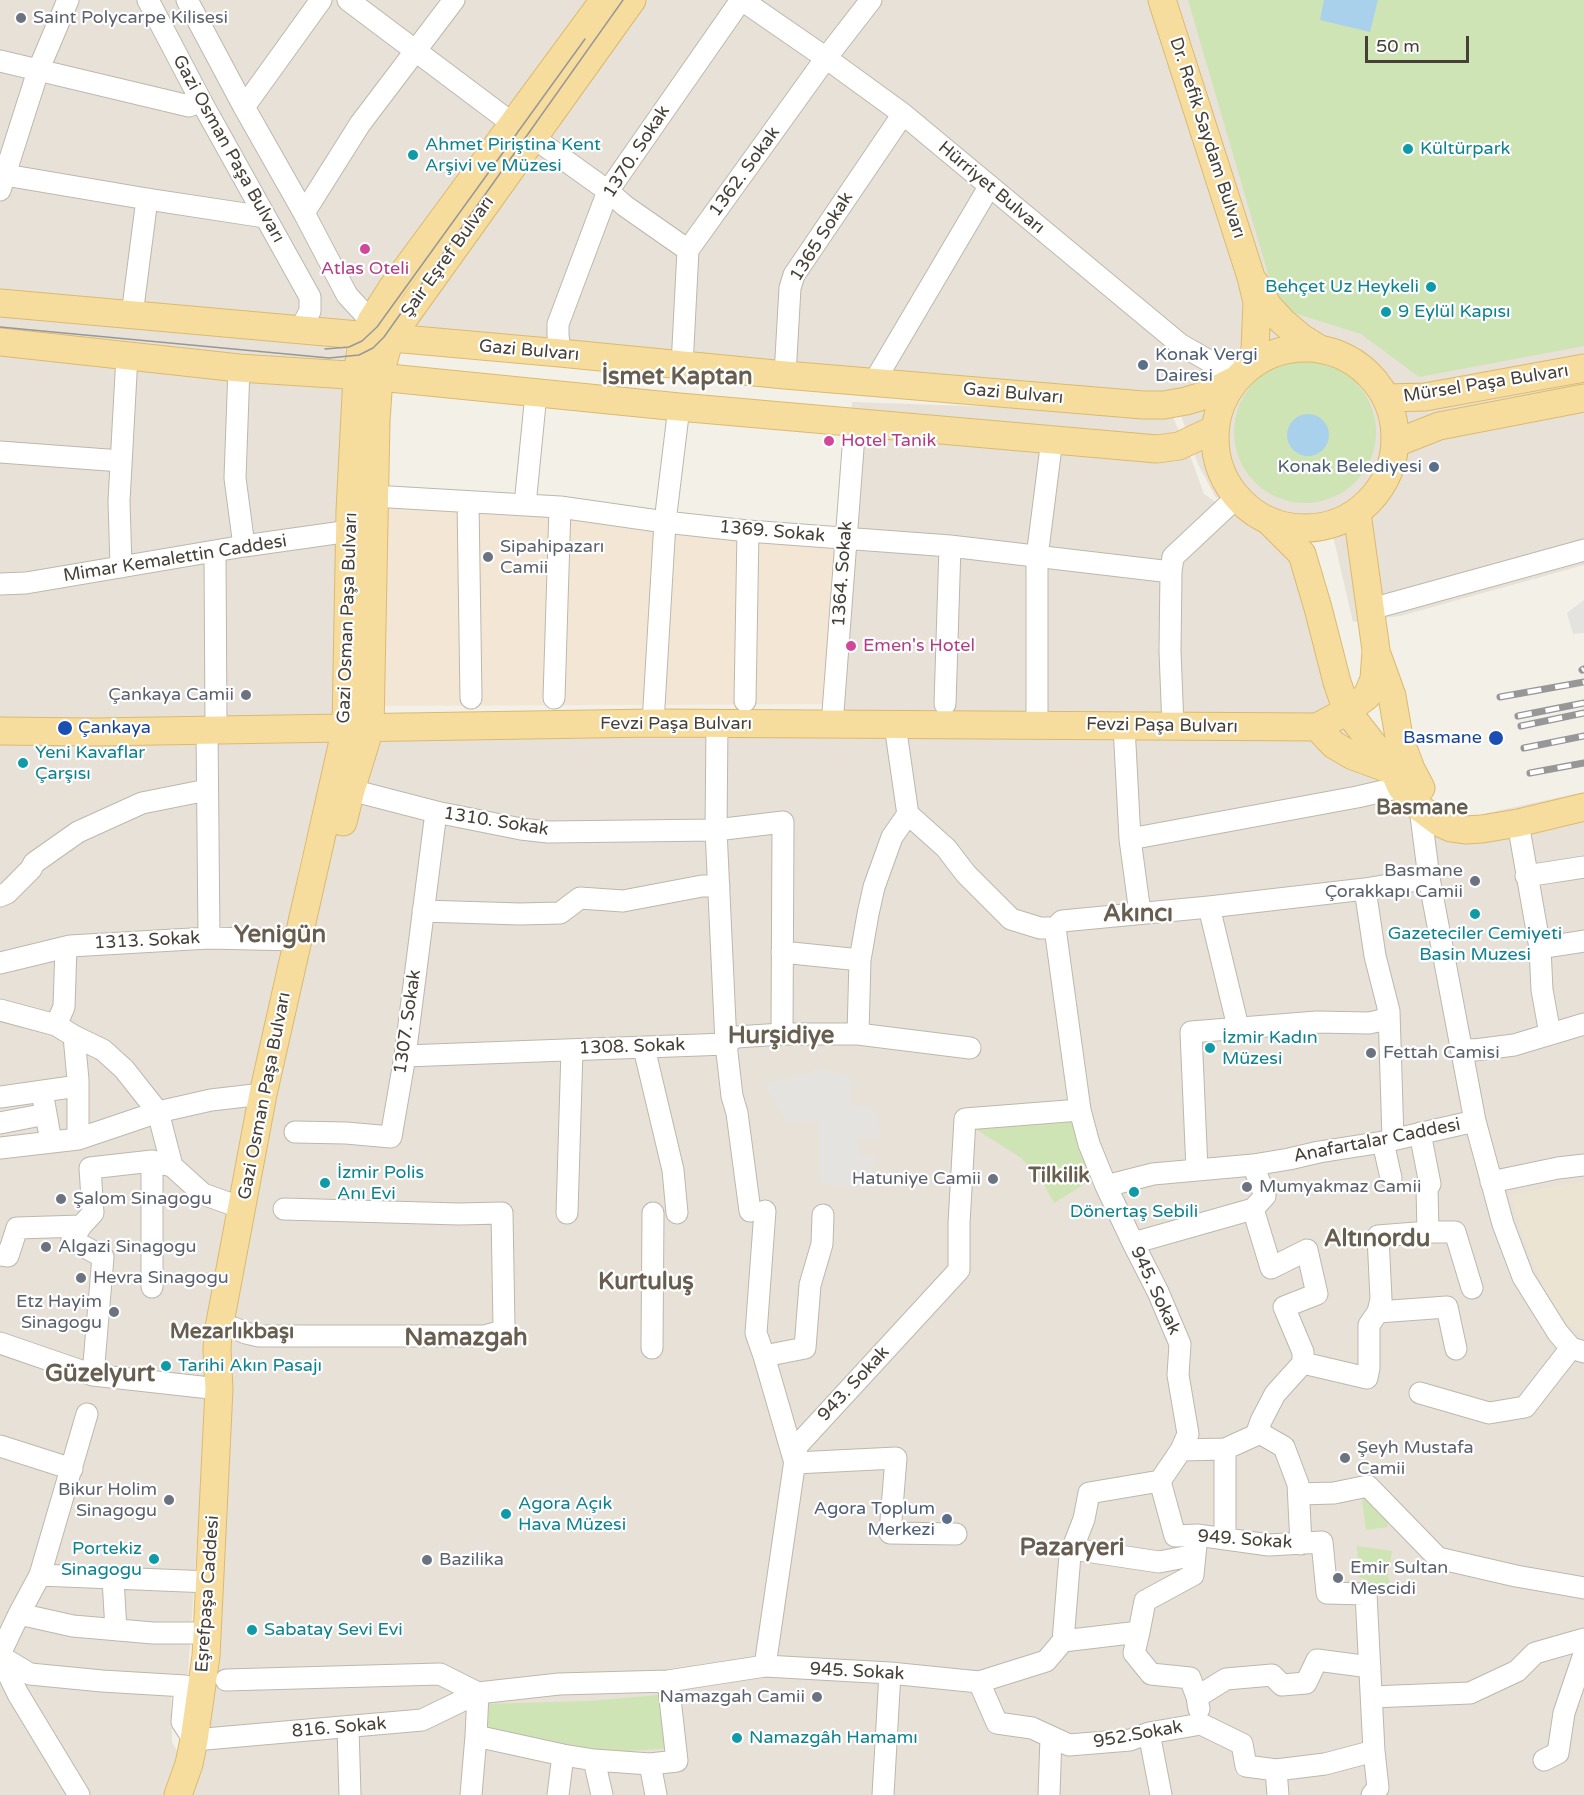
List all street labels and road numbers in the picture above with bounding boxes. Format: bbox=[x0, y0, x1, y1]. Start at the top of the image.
street label: Dr. Refik Saydam Bulvarı bbox=[1164, 35, 1250, 241]
street label: Gazi Osman Paşa Bulvarı bbox=[167, 51, 289, 247]
street label: 1370. Sokak bbox=[599, 102, 675, 202]
street label: 1362. Sokak bbox=[705, 123, 785, 221]
street label: Hürriyet Bulvarı bbox=[933, 137, 1049, 239]
street label: 1365 Sokak bbox=[786, 188, 858, 286]
street label: Şair Eşref Bulvarı bbox=[397, 192, 499, 322]
street label: Gazi Bulvarı bbox=[478, 336, 580, 366]
street label: Mürsel Paşa Bulvarı bbox=[1402, 360, 1570, 408]
street label: Gazi Bulvarı bbox=[962, 379, 1064, 409]
street label: Gazi Osman Paşa Bulvarı bbox=[334, 512, 362, 724]
street label: 1369. Sokak bbox=[718, 517, 826, 547]
street label: 1364. Sokak bbox=[829, 520, 857, 628]
street label: Mimar Kemalettin Caddesi bbox=[62, 531, 288, 587]
street label: Fevzi Paşa Bulvarı bbox=[600, 713, 752, 735]
street label: Fevzi Paşa Bulvarı bbox=[1086, 714, 1238, 738]
street label: 1310. Sokak bbox=[442, 803, 550, 841]
street label: 1313. Sokak bbox=[93, 927, 201, 955]
street label: 1307. Sokak bbox=[390, 968, 426, 1076]
street label: Gazi Osman Paşa Bulvarı bbox=[234, 990, 296, 1202]
street label: 1308. Sokak bbox=[579, 1034, 685, 1060]
street label: Anafartalar Caddesi bbox=[1292, 1114, 1462, 1168]
street label: 945. Sokak bbox=[1125, 1244, 1185, 1338]
street label: 943. Sokak bbox=[814, 1342, 894, 1426]
street label: Eşrefpaşa Caddesi bbox=[192, 1515, 224, 1673]
street label: 949. Sokak bbox=[1197, 1526, 1293, 1554]
street label: 945. Sokak bbox=[809, 1659, 905, 1685]
street label: 816. Sokak bbox=[291, 1713, 387, 1743]
street label: 952.Sokak bbox=[1092, 1717, 1184, 1753]

